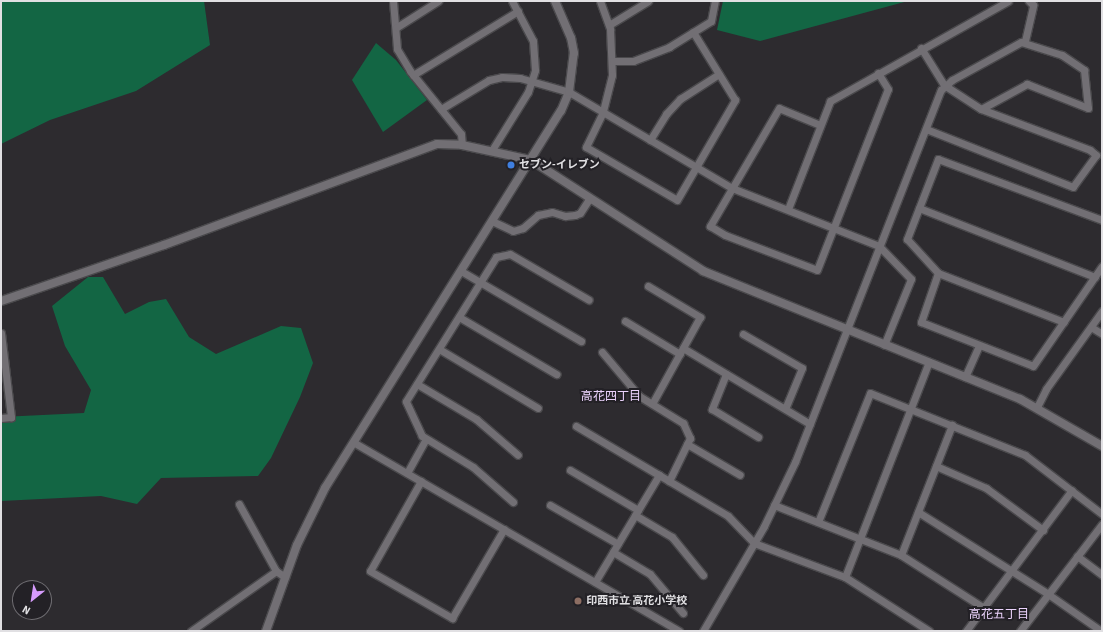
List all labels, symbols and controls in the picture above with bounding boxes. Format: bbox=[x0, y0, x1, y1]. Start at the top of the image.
place label: セブン-イレブン bbox=[519, 158, 600, 172]
marker: セブン-イレブン bbox=[506, 160, 516, 170]
district label: 高花四丁目 bbox=[581, 390, 641, 404]
north arrow bbox=[12, 580, 52, 620]
place label: 印西市立 高花小学校 bbox=[586, 594, 687, 608]
marker: 印西市立 高花小学校 bbox=[573, 596, 583, 606]
text: N bbox=[19, 602, 33, 618]
district label: 高花五丁目 bbox=[969, 608, 1029, 622]

